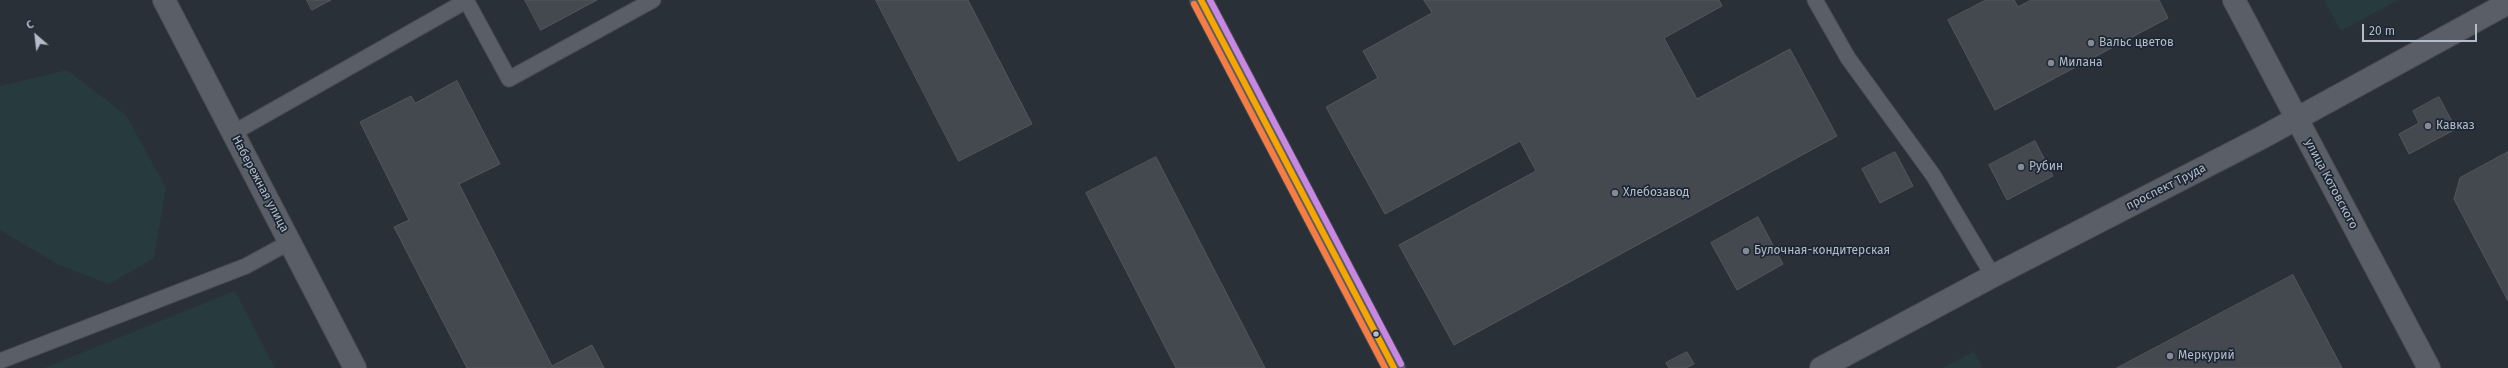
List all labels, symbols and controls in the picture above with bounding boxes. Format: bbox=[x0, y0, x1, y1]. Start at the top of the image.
north arrow bbox=[16, 16, 56, 56]
scale bar bbox=[2364, 16, 2479, 42]
text: С bbox=[24, 18, 36, 32]
text: 20 m bbox=[2369, 24, 2395, 38]
place label: Вальс цветов bbox=[2099, 36, 2174, 50]
marker: Вальс цветов bbox=[2086, 38, 2096, 48]
place label: Милана bbox=[2059, 56, 2103, 70]
marker: Милана bbox=[2046, 58, 2056, 68]
place label: Кавказ bbox=[2436, 119, 2475, 133]
marker: Кавказ bbox=[2423, 121, 2433, 131]
street label: Набережная улица bbox=[228, 133, 292, 235]
street label: улица Котовского bbox=[2301, 137, 2361, 231]
place label: Рубин bbox=[2029, 160, 2063, 174]
street label: проспект Труда bbox=[2124, 161, 2208, 213]
marker: Рубин bbox=[2016, 162, 2026, 172]
place label: Хлебозавод bbox=[1623, 186, 1689, 200]
marker: Хлебозавод bbox=[1610, 188, 1620, 198]
place label: Булочная-кондитерская bbox=[1754, 244, 1890, 258]
marker: Булочная-кондитерская bbox=[1741, 246, 1751, 256]
unlabelled marker bbox=[1371, 329, 1381, 339]
place label: Меркурий bbox=[2178, 349, 2235, 363]
marker: Меркурий bbox=[2165, 351, 2175, 361]

